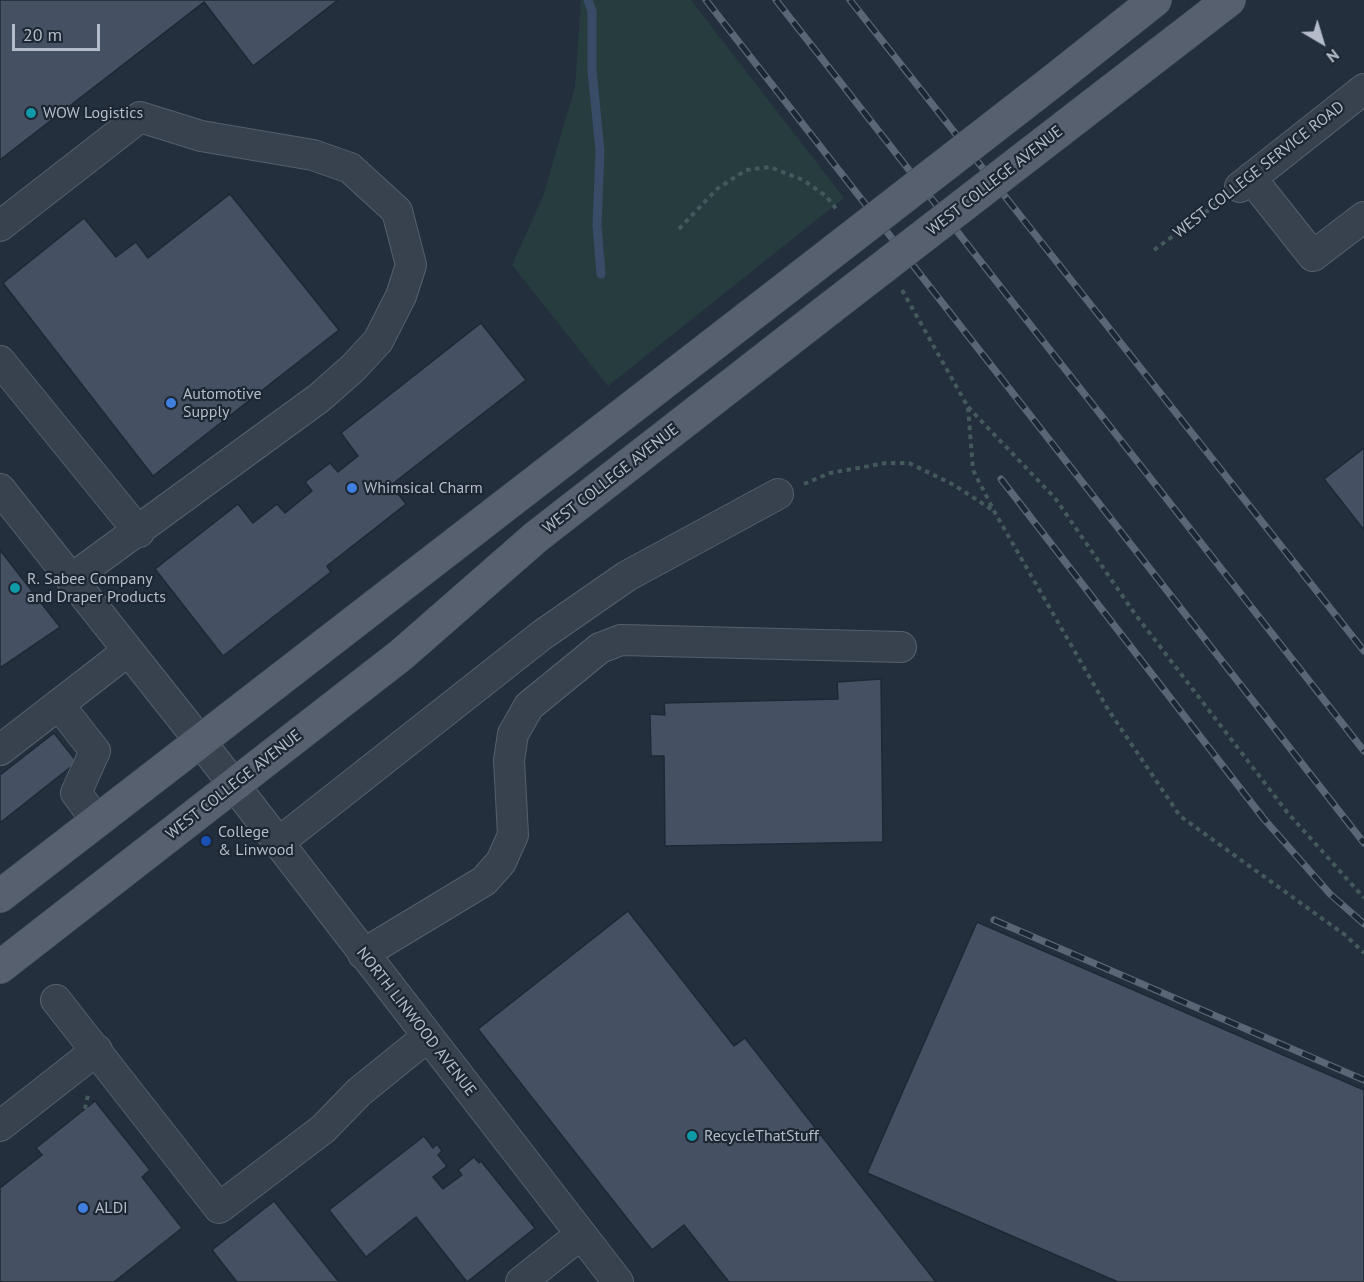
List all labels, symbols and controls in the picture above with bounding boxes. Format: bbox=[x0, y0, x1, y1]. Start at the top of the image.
scale bar bbox=[15, 12, 104, 50]
north arrow bbox=[1292, 12, 1352, 72]
text: 20 m bbox=[23, 23, 62, 46]
text: N bbox=[1323, 45, 1343, 67]
street label: WEST COLLEGE SERVICE ROAD bbox=[1170, 97, 1348, 243]
place label: WOW Logistics bbox=[43, 103, 143, 123]
marker: WOW Logistics bbox=[24, 106, 38, 120]
street label: WEST COLLEGE AVENUE bbox=[923, 122, 1067, 240]
place label: Automotive Supply bbox=[183, 384, 262, 422]
marker: Automotive Supply bbox=[164, 396, 178, 410]
street label: WEST COLLEGE AVENUE bbox=[539, 420, 683, 538]
place label: Whimsical Charm bbox=[364, 478, 483, 498]
marker: Whimsical Charm bbox=[345, 481, 359, 495]
place label: R. Sabee Company and Draper Products bbox=[27, 569, 166, 607]
marker: R. Sabee Company and Draper Products bbox=[8, 581, 22, 595]
street label: WEST COLLEGE AVENUE bbox=[162, 726, 306, 844]
place label: College & Linwood bbox=[218, 822, 294, 860]
marker: College & Linwood bbox=[199, 834, 213, 848]
street label: NORTH LINWOOD AVENUE bbox=[352, 944, 480, 1100]
place label: RecycleThatStuff bbox=[704, 1126, 819, 1146]
marker: RecycleThatStuff bbox=[685, 1129, 699, 1143]
place label: ALDI bbox=[95, 1198, 128, 1218]
marker: ALDI bbox=[76, 1201, 90, 1215]

